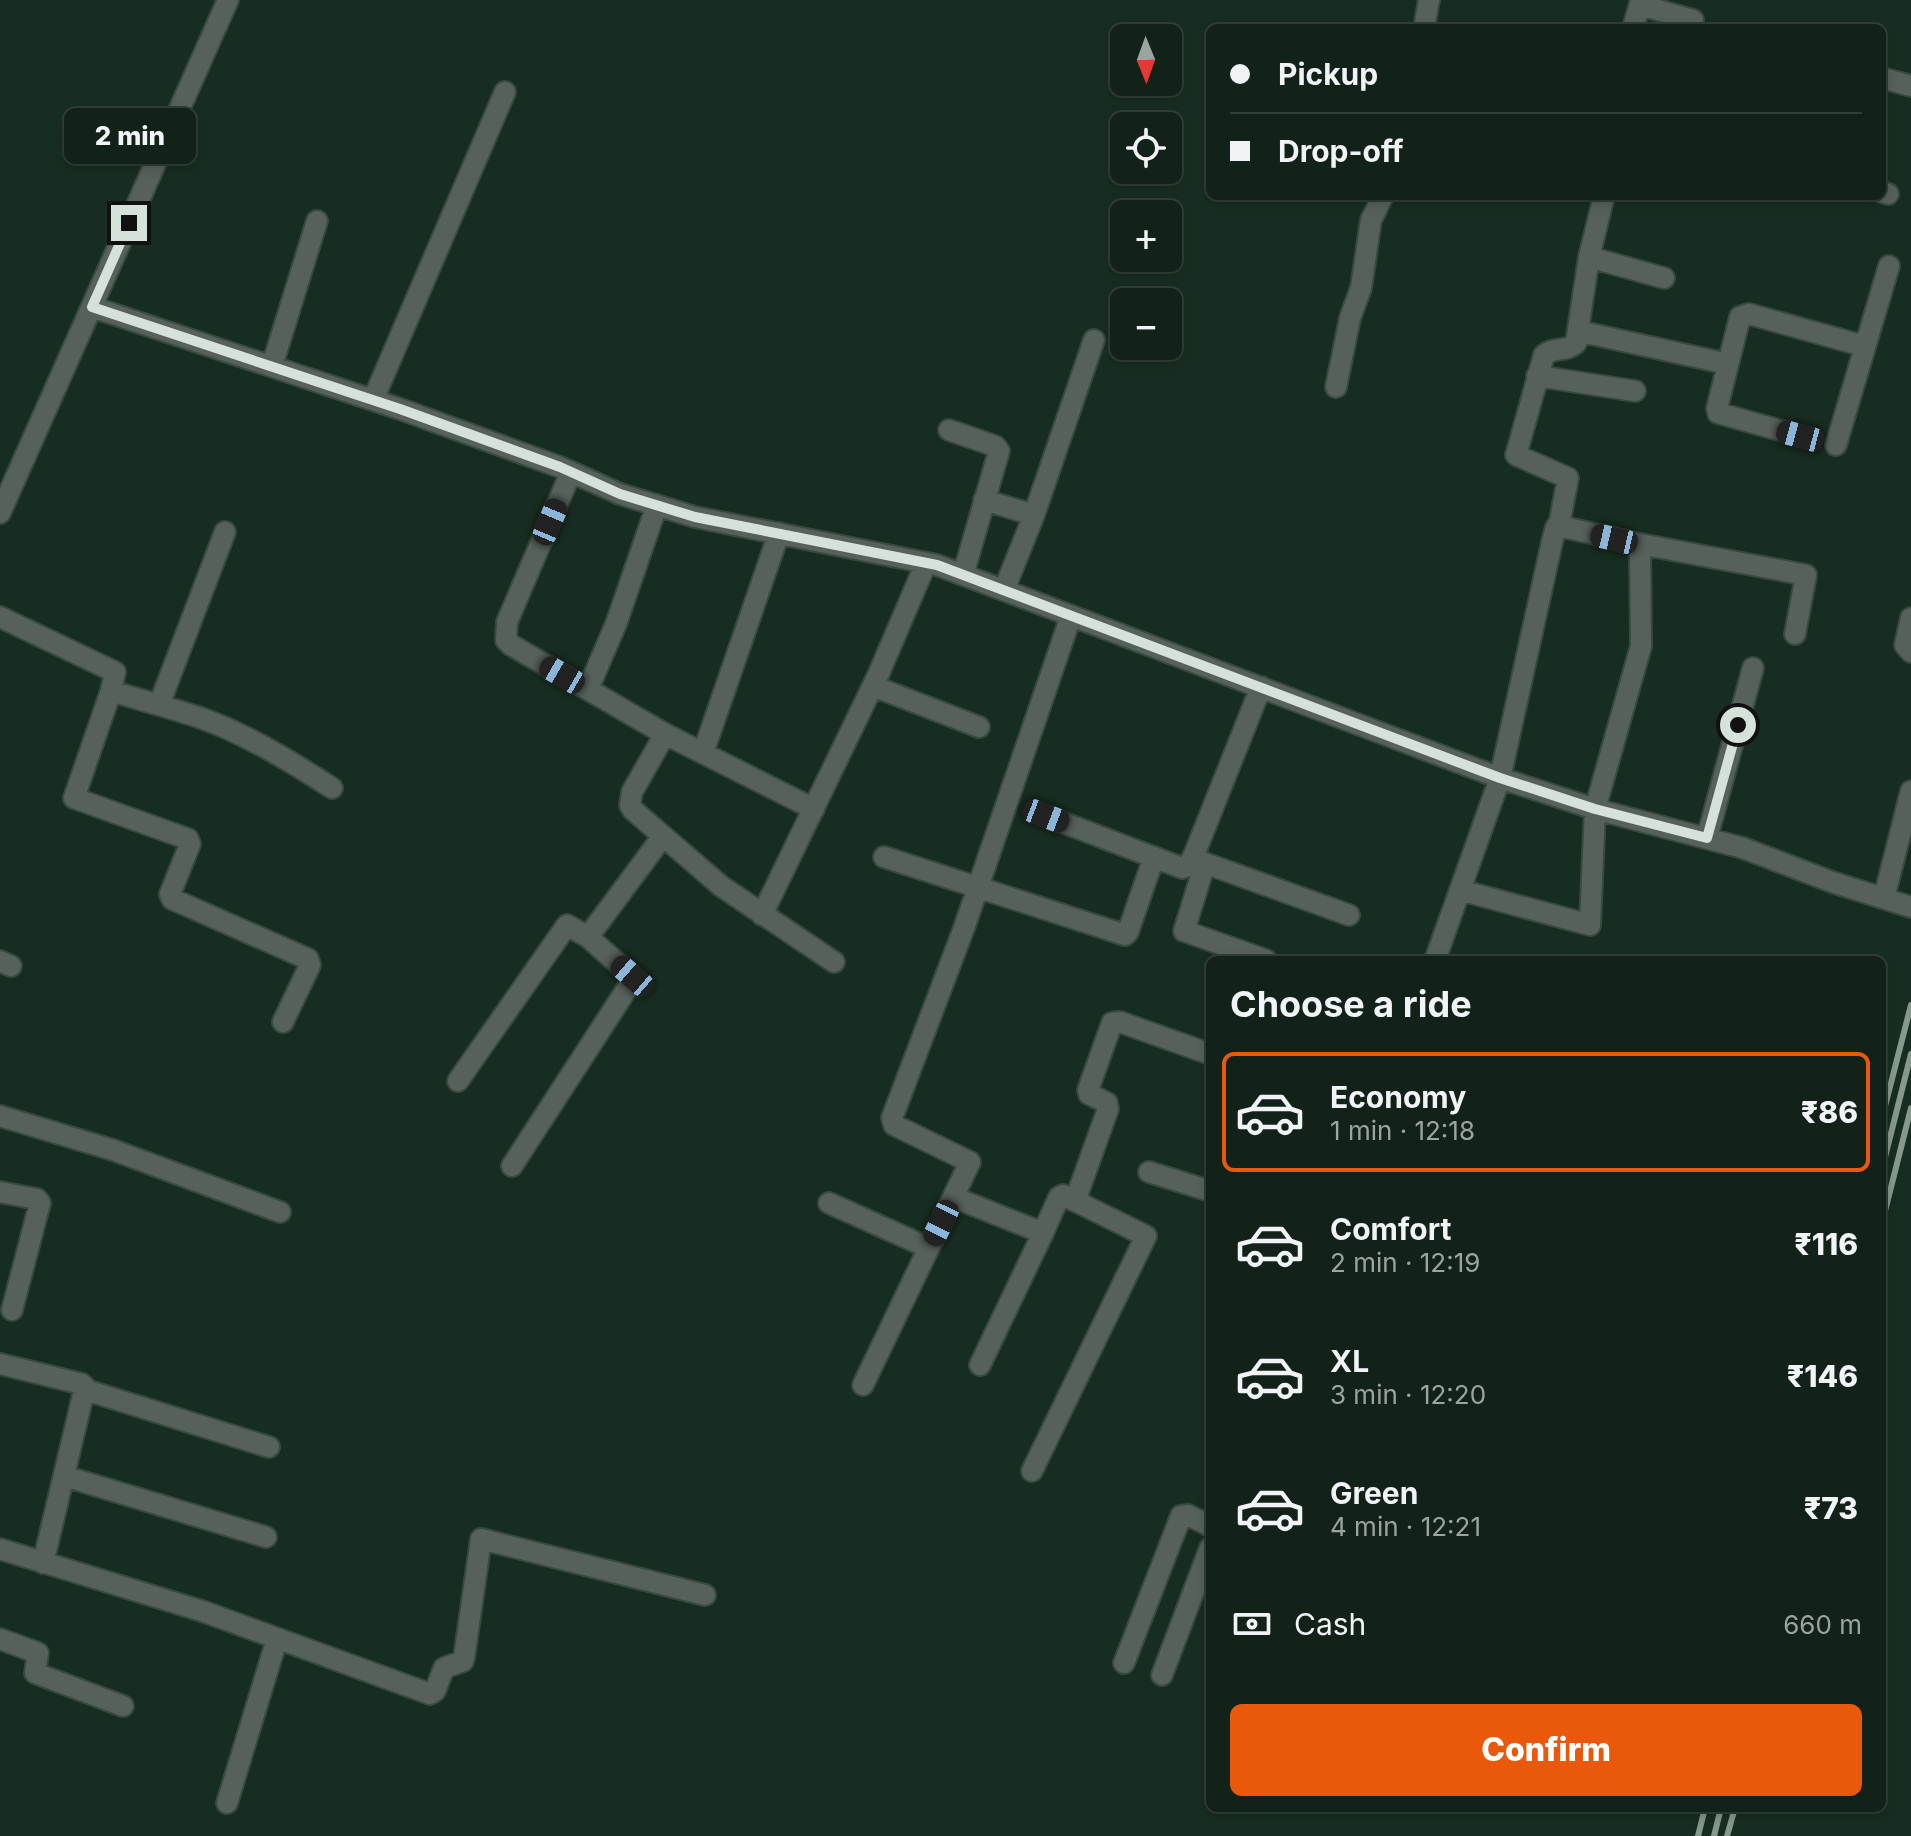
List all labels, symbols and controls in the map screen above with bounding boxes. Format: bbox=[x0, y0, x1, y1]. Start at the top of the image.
north arrow bbox=[1110, 24, 1182, 96]
map controls bbox=[1110, 24, 1182, 360]
text: Pickup bbox=[1278, 56, 1378, 92]
callout: 2 min bbox=[63, 107, 195, 163]
button: locate bbox=[1110, 112, 1182, 184]
text: 2 min bbox=[95, 120, 165, 151]
text: Drop-off bbox=[1278, 133, 1404, 169]
button: + bbox=[1110, 200, 1182, 272]
route end bbox=[111, 205, 147, 241]
button: − bbox=[1110, 288, 1182, 360]
car bbox=[1774, 418, 1826, 454]
car bbox=[530, 495, 570, 549]
car bbox=[1588, 522, 1640, 556]
car bbox=[535, 653, 589, 697]
route start bbox=[1720, 707, 1756, 743]
car bbox=[1019, 796, 1073, 836]
car bbox=[606, 951, 658, 1001]
text: Choose a ride bbox=[1230, 982, 1472, 1026]
icon: car bbox=[1234, 1076, 1306, 1148]
text: Economy bbox=[1330, 1079, 1466, 1115]
text: ₹86 bbox=[1801, 1094, 1858, 1130]
text: 1 min · 12:18 bbox=[1330, 1115, 1475, 1146]
car bbox=[920, 1196, 962, 1250]
icon: car bbox=[1234, 1208, 1306, 1280]
text: Comfort bbox=[1330, 1211, 1451, 1247]
text: ₹116 bbox=[1794, 1226, 1858, 1262]
text: 2 min · 12:19 bbox=[1330, 1247, 1480, 1278]
icon: car bbox=[1234, 1340, 1306, 1412]
text: XL bbox=[1330, 1343, 1369, 1379]
text: ₹146 bbox=[1787, 1358, 1858, 1394]
text: 3 min · 12:20 bbox=[1330, 1379, 1486, 1410]
icon: car bbox=[1234, 1472, 1306, 1544]
text: Green bbox=[1330, 1475, 1418, 1511]
text: ₹73 bbox=[1804, 1490, 1858, 1526]
text: 4 min · 12:21 bbox=[1330, 1511, 1481, 1542]
icon: cash bbox=[1230, 1602, 1274, 1646]
text: Cash bbox=[1294, 1606, 1366, 1642]
text: 660 m bbox=[1783, 1609, 1862, 1640]
button: Confirm bbox=[1230, 1704, 1862, 1796]

